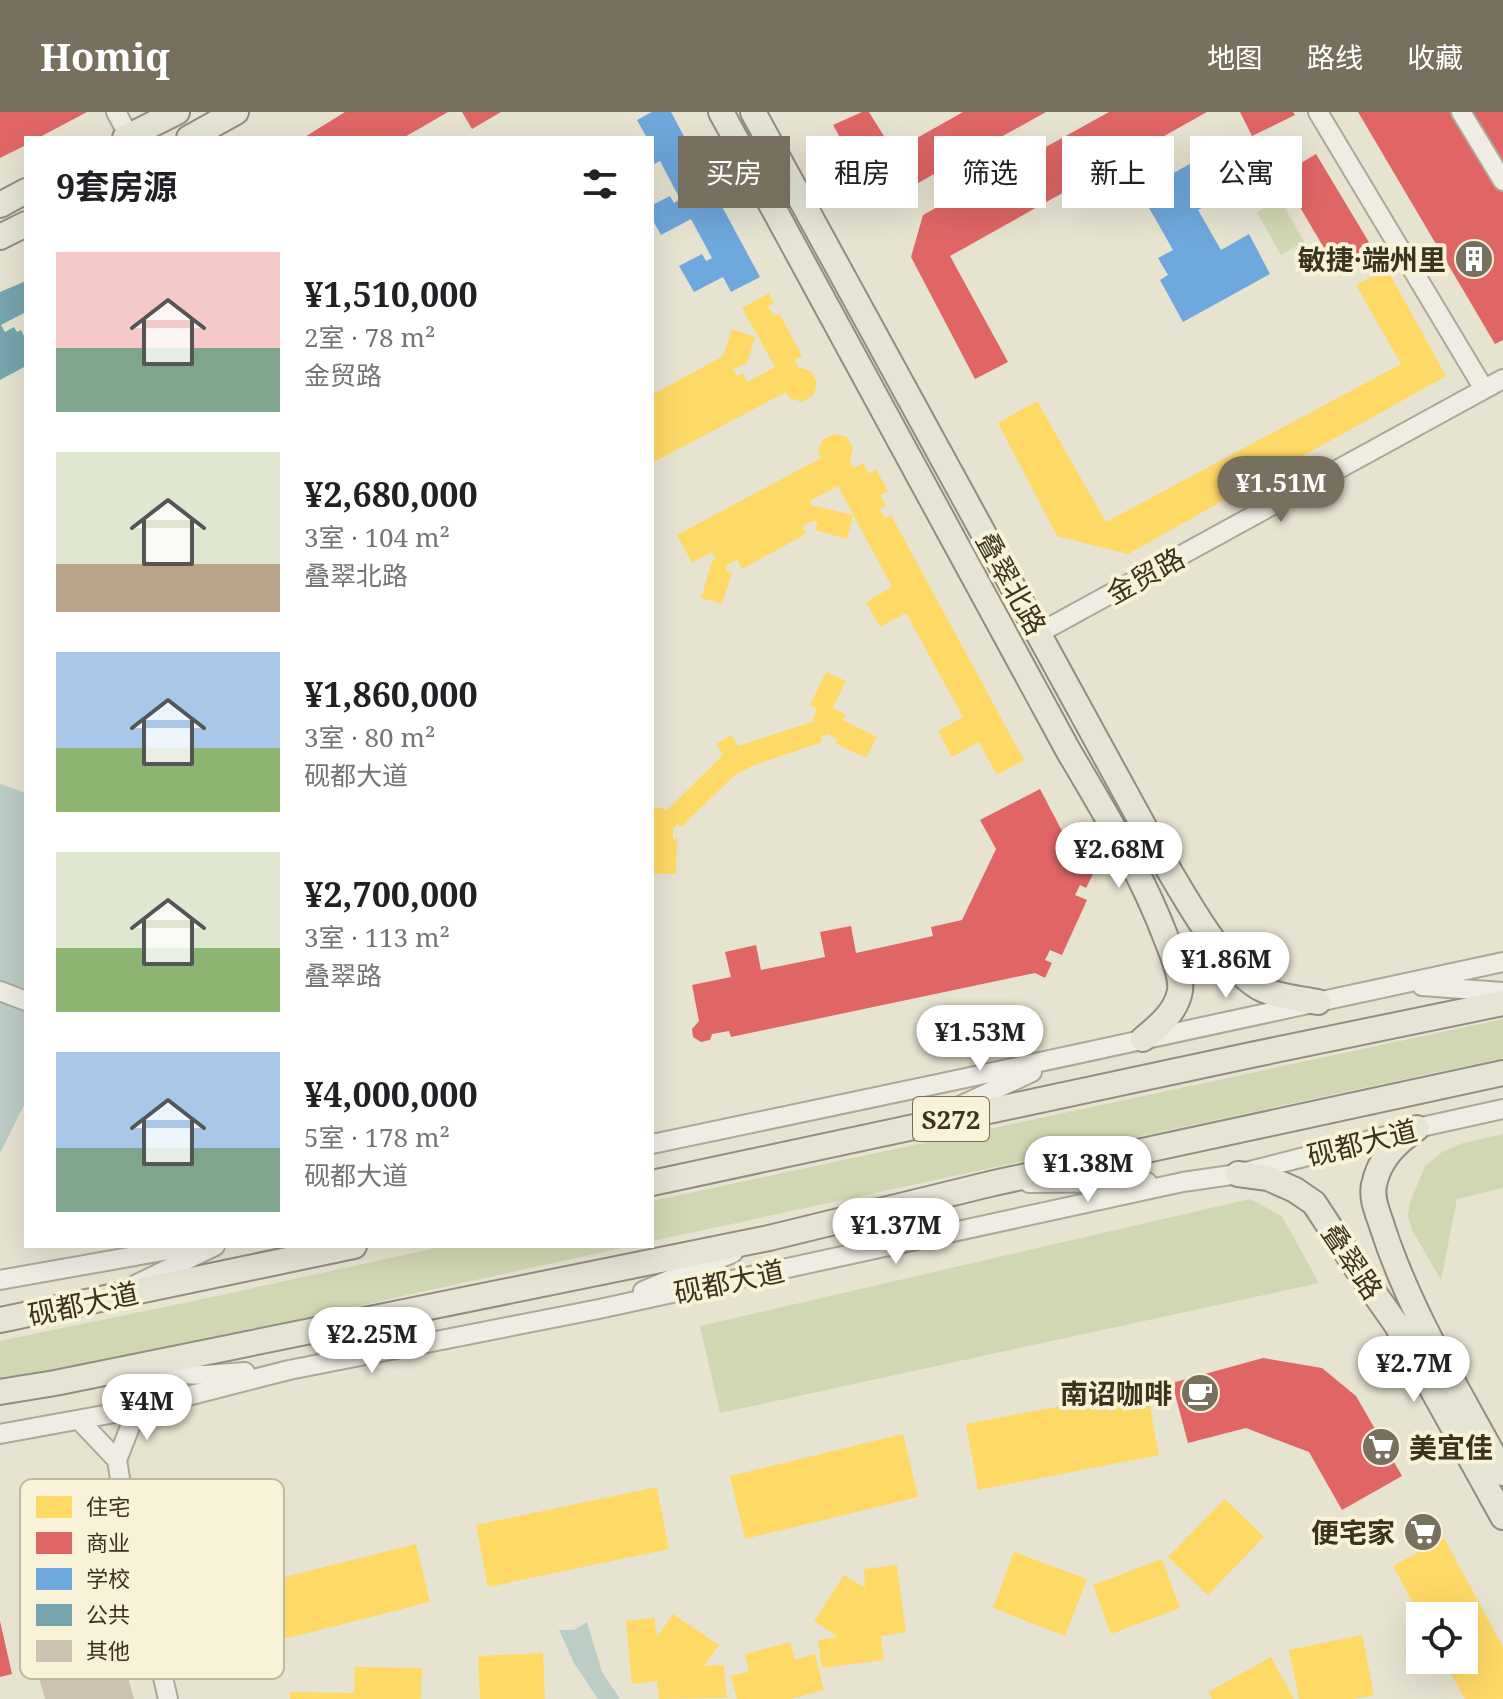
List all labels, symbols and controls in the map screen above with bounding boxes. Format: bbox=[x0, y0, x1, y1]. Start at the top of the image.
text: Homiq bbox=[40, 30, 170, 82]
text: 地图 bbox=[1207, 38, 1263, 76]
text: 路线 bbox=[1307, 38, 1363, 76]
text: 收藏 bbox=[1407, 38, 1463, 76]
chip: 买房 bbox=[678, 136, 790, 208]
chip: 租房 bbox=[806, 136, 918, 208]
chip: 筛选 bbox=[934, 136, 1046, 208]
chip: 新上 bbox=[1062, 136, 1174, 208]
chip: 公寓 bbox=[1190, 136, 1302, 208]
icon: filters bbox=[578, 162, 622, 206]
text: 9套房源 bbox=[56, 163, 177, 209]
building icon: 敏捷·端州里 bbox=[1453, 238, 1495, 280]
place label: 敏捷·端州里 bbox=[1298, 240, 1446, 278]
text: ¥1,510,000 bbox=[304, 271, 478, 317]
icon: home bbox=[120, 284, 216, 380]
text: 2室 · 78 m² bbox=[304, 319, 435, 355]
text: 金贸路 bbox=[304, 357, 382, 393]
pin: ¥1.51M bbox=[1216, 456, 1346, 524]
text: ¥1.51M bbox=[1235, 464, 1327, 500]
text: ¥2,680,000 bbox=[304, 471, 478, 517]
icon: home bbox=[120, 484, 216, 580]
text: 3室 · 104 m² bbox=[304, 519, 450, 555]
street label: 叠翠北路 bbox=[968, 525, 1056, 641]
street label: 金贸路 bbox=[1099, 538, 1191, 612]
text: 叠翠北路 bbox=[304, 557, 408, 593]
text: ¥1,860,000 bbox=[304, 671, 478, 717]
icon: home bbox=[120, 684, 216, 780]
text: 3室 · 80 m² bbox=[304, 719, 435, 755]
text: 砚都大道 bbox=[304, 757, 408, 793]
pin: ¥2.68M bbox=[1054, 822, 1184, 890]
text: ¥2.68M bbox=[1073, 830, 1165, 866]
text: ¥2,700,000 bbox=[304, 871, 478, 917]
icon: home bbox=[120, 884, 216, 980]
text: 3室 · 113 m² bbox=[304, 919, 450, 955]
pin: ¥1.86M bbox=[1161, 932, 1291, 1000]
text: ¥1.86M bbox=[1180, 940, 1272, 976]
text: 叠翠路 bbox=[304, 957, 382, 993]
pin: ¥1.53M bbox=[915, 1005, 1045, 1073]
text: ¥1.53M bbox=[934, 1013, 1026, 1049]
text: ¥4,000,000 bbox=[304, 1071, 478, 1117]
icon: home bbox=[120, 1084, 216, 1180]
road number: S272 bbox=[913, 1097, 989, 1141]
street label: 砚都大道 bbox=[1303, 1110, 1421, 1174]
text: 5室 · 178 m² bbox=[304, 1119, 450, 1155]
pin: ¥1.38M bbox=[1023, 1136, 1153, 1204]
text: ¥1.38M bbox=[1042, 1144, 1134, 1180]
text: 砚都大道 bbox=[304, 1157, 408, 1193]
pin: ¥1.37M bbox=[831, 1198, 961, 1266]
text: ¥1.37M bbox=[850, 1206, 942, 1242]
street label: 叠翠路 bbox=[1314, 1216, 1392, 1306]
street label: 砚都大道 bbox=[670, 1251, 788, 1311]
street label: 砚都大道 bbox=[24, 1273, 142, 1333]
pin: ¥2.25M bbox=[307, 1307, 437, 1375]
text: ¥2.25M bbox=[326, 1315, 418, 1351]
pin: ¥2.7M bbox=[1358, 1336, 1470, 1404]
text: ¥2.7M bbox=[1376, 1344, 1452, 1380]
cafe icon: 南诏咖啡 bbox=[1179, 1372, 1221, 1414]
pin: ¥4M bbox=[108, 1374, 186, 1442]
place label: 南诏咖啡 bbox=[1060, 1374, 1172, 1412]
text: ¥4M bbox=[120, 1382, 174, 1418]
supermarket icon: 美宜佳 bbox=[1360, 1426, 1402, 1468]
place label: 美宜佳 bbox=[1409, 1428, 1493, 1466]
legend bbox=[20, 1479, 284, 1679]
text: 住宅 bbox=[86, 1491, 130, 1521]
supermarket icon: 便宅家 bbox=[1402, 1511, 1444, 1553]
place label: 便宅家 bbox=[1311, 1513, 1395, 1551]
text: 商业 bbox=[86, 1527, 130, 1557]
text: 学校 bbox=[86, 1563, 130, 1593]
text: 公共 bbox=[86, 1599, 130, 1629]
map controls bbox=[1406, 1602, 1478, 1674]
button: locate bbox=[1406, 1602, 1478, 1674]
text: 其他 bbox=[86, 1635, 130, 1665]

